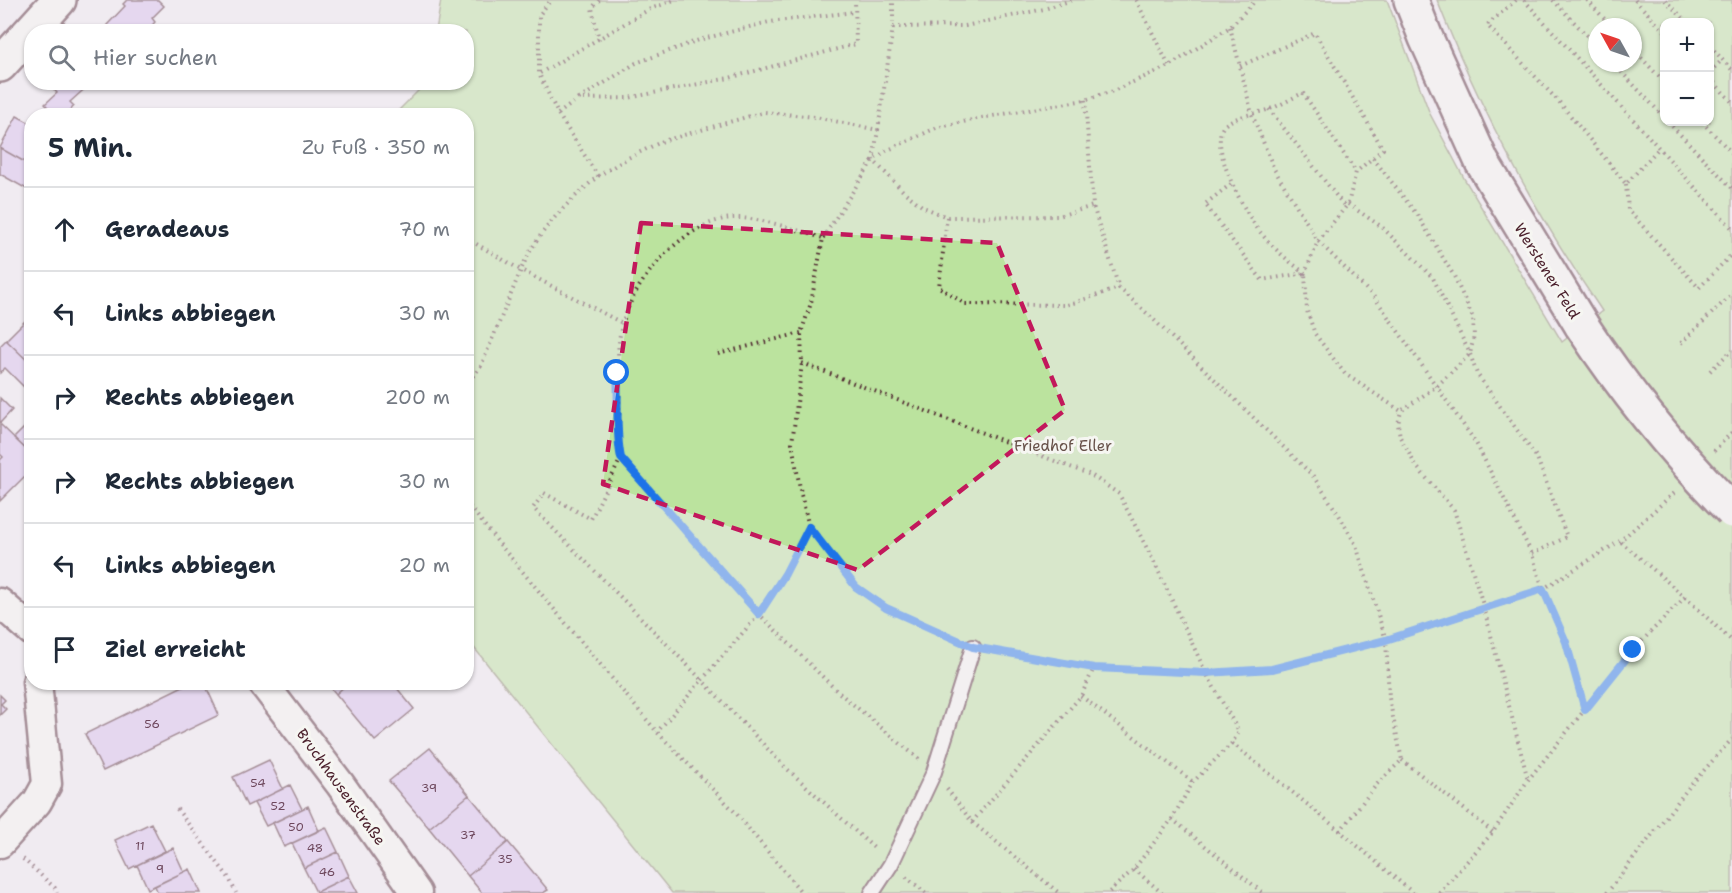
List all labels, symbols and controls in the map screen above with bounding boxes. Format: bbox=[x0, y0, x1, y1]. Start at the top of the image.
north arrow bbox=[1588, 18, 1642, 72]
map controls bbox=[1660, 18, 1714, 126]
button: + bbox=[1660, 18, 1714, 72]
search box bbox=[24, 24, 474, 90]
icon: search bbox=[45, 41, 78, 74]
text: Hier suchen bbox=[93, 43, 218, 72]
button: − bbox=[1660, 72, 1714, 126]
text: 5 Min. bbox=[48, 130, 133, 165]
text: Zu Fuß · 350 m bbox=[302, 134, 450, 160]
icon: ahead bbox=[48, 213, 81, 246]
text: Geradeaus bbox=[105, 215, 229, 244]
text: 70 m bbox=[398, 216, 450, 242]
street label: Werstener Feld bbox=[1509, 219, 1585, 323]
icon: left bbox=[48, 297, 81, 330]
text: Links abbiegen bbox=[105, 299, 276, 328]
text: 30 m bbox=[398, 300, 450, 326]
route start bbox=[603, 359, 629, 385]
icon: right bbox=[48, 381, 81, 414]
text: Rechts abbiegen bbox=[105, 383, 294, 412]
text: 200 m bbox=[385, 384, 450, 410]
park label: Friedhof Eller bbox=[1014, 436, 1112, 456]
icon: right bbox=[48, 465, 81, 498]
text: Rechts abbiegen bbox=[105, 467, 294, 496]
text: 30 m bbox=[398, 468, 450, 494]
icon: left bbox=[48, 549, 81, 582]
text: Links abbiegen bbox=[105, 551, 276, 580]
text: 20 m bbox=[399, 552, 450, 578]
icon: arrive bbox=[48, 633, 81, 666]
text: Ziel erreicht bbox=[105, 635, 246, 664]
route end bbox=[1619, 636, 1645, 662]
house number: 56 bbox=[144, 716, 160, 732]
street label: Bruchhausenstraße bbox=[292, 725, 390, 849]
house number: 54 bbox=[250, 775, 266, 791]
house number: 39 bbox=[421, 780, 437, 796]
house number: 52 bbox=[270, 798, 286, 814]
house number: 50 bbox=[288, 819, 304, 835]
house number: 37 bbox=[460, 827, 476, 843]
house number: 11 bbox=[135, 838, 145, 854]
house number: 48 bbox=[307, 840, 323, 856]
house number: 35 bbox=[497, 851, 513, 867]
house number: 9 bbox=[156, 861, 164, 877]
house number: 46 bbox=[319, 864, 335, 880]

